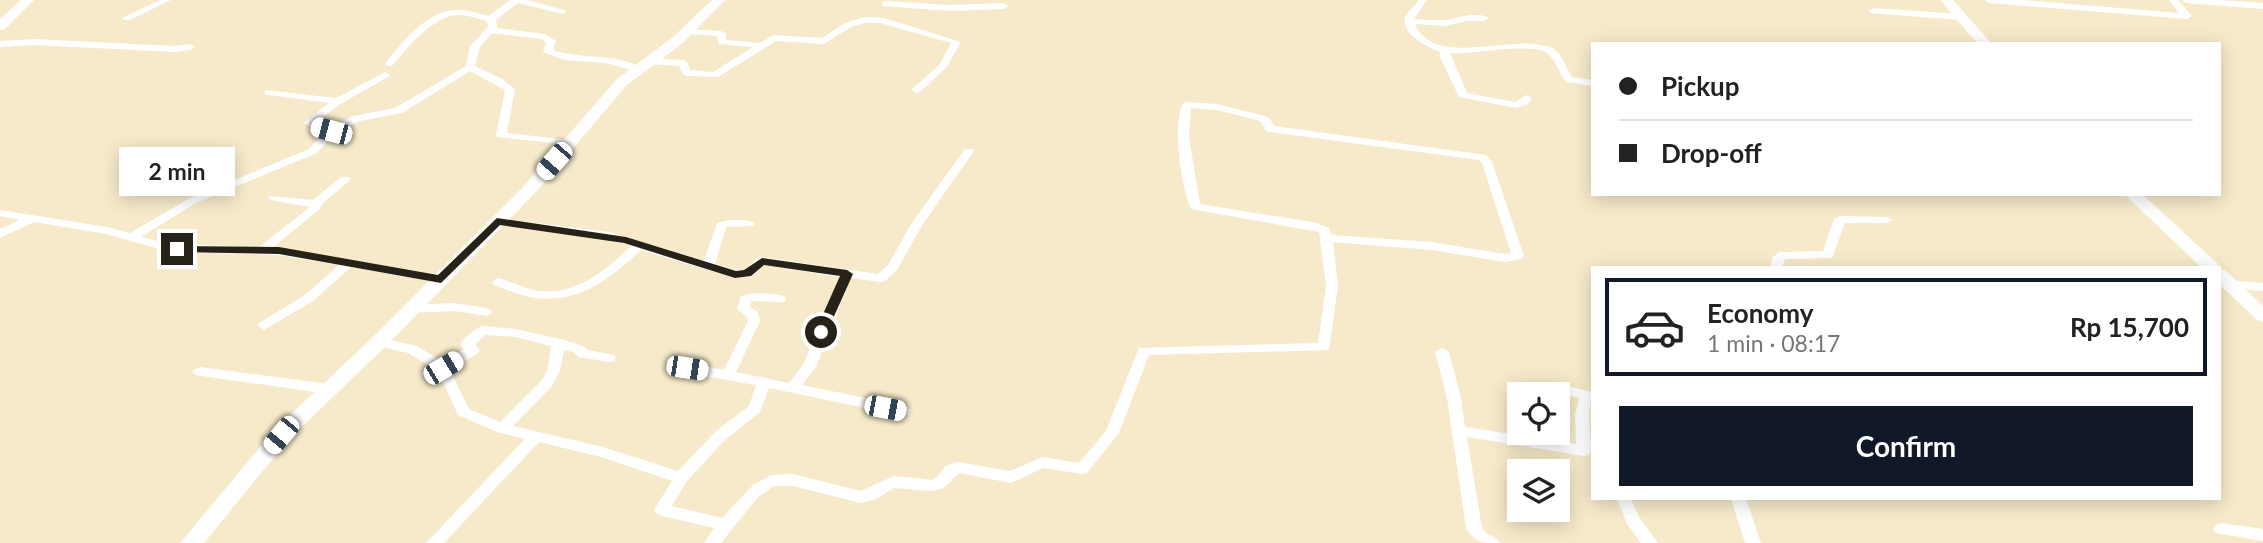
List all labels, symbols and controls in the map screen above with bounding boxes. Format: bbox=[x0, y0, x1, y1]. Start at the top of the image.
text: Pickup bbox=[1661, 70, 1740, 102]
car bbox=[308, 115, 355, 147]
text: Drop-off bbox=[1661, 137, 1762, 169]
car bbox=[533, 138, 576, 184]
callout: 2 min bbox=[119, 148, 235, 196]
text: 2 min bbox=[148, 157, 206, 185]
route end bbox=[161, 233, 193, 265]
icon: car bbox=[1623, 296, 1686, 359]
text: Economy bbox=[1707, 297, 1813, 329]
text: Rp 15,700 bbox=[2070, 311, 2189, 343]
route start bbox=[805, 316, 837, 348]
text: 1 min · 08:17 bbox=[1707, 329, 1840, 357]
car bbox=[420, 348, 467, 388]
car bbox=[665, 354, 710, 382]
map controls bbox=[1507, 382, 1570, 522]
button: locate bbox=[1507, 382, 1570, 445]
car bbox=[863, 394, 908, 422]
button: Confirm bbox=[1619, 406, 2193, 486]
car bbox=[260, 412, 303, 458]
button: layers bbox=[1507, 459, 1570, 522]

